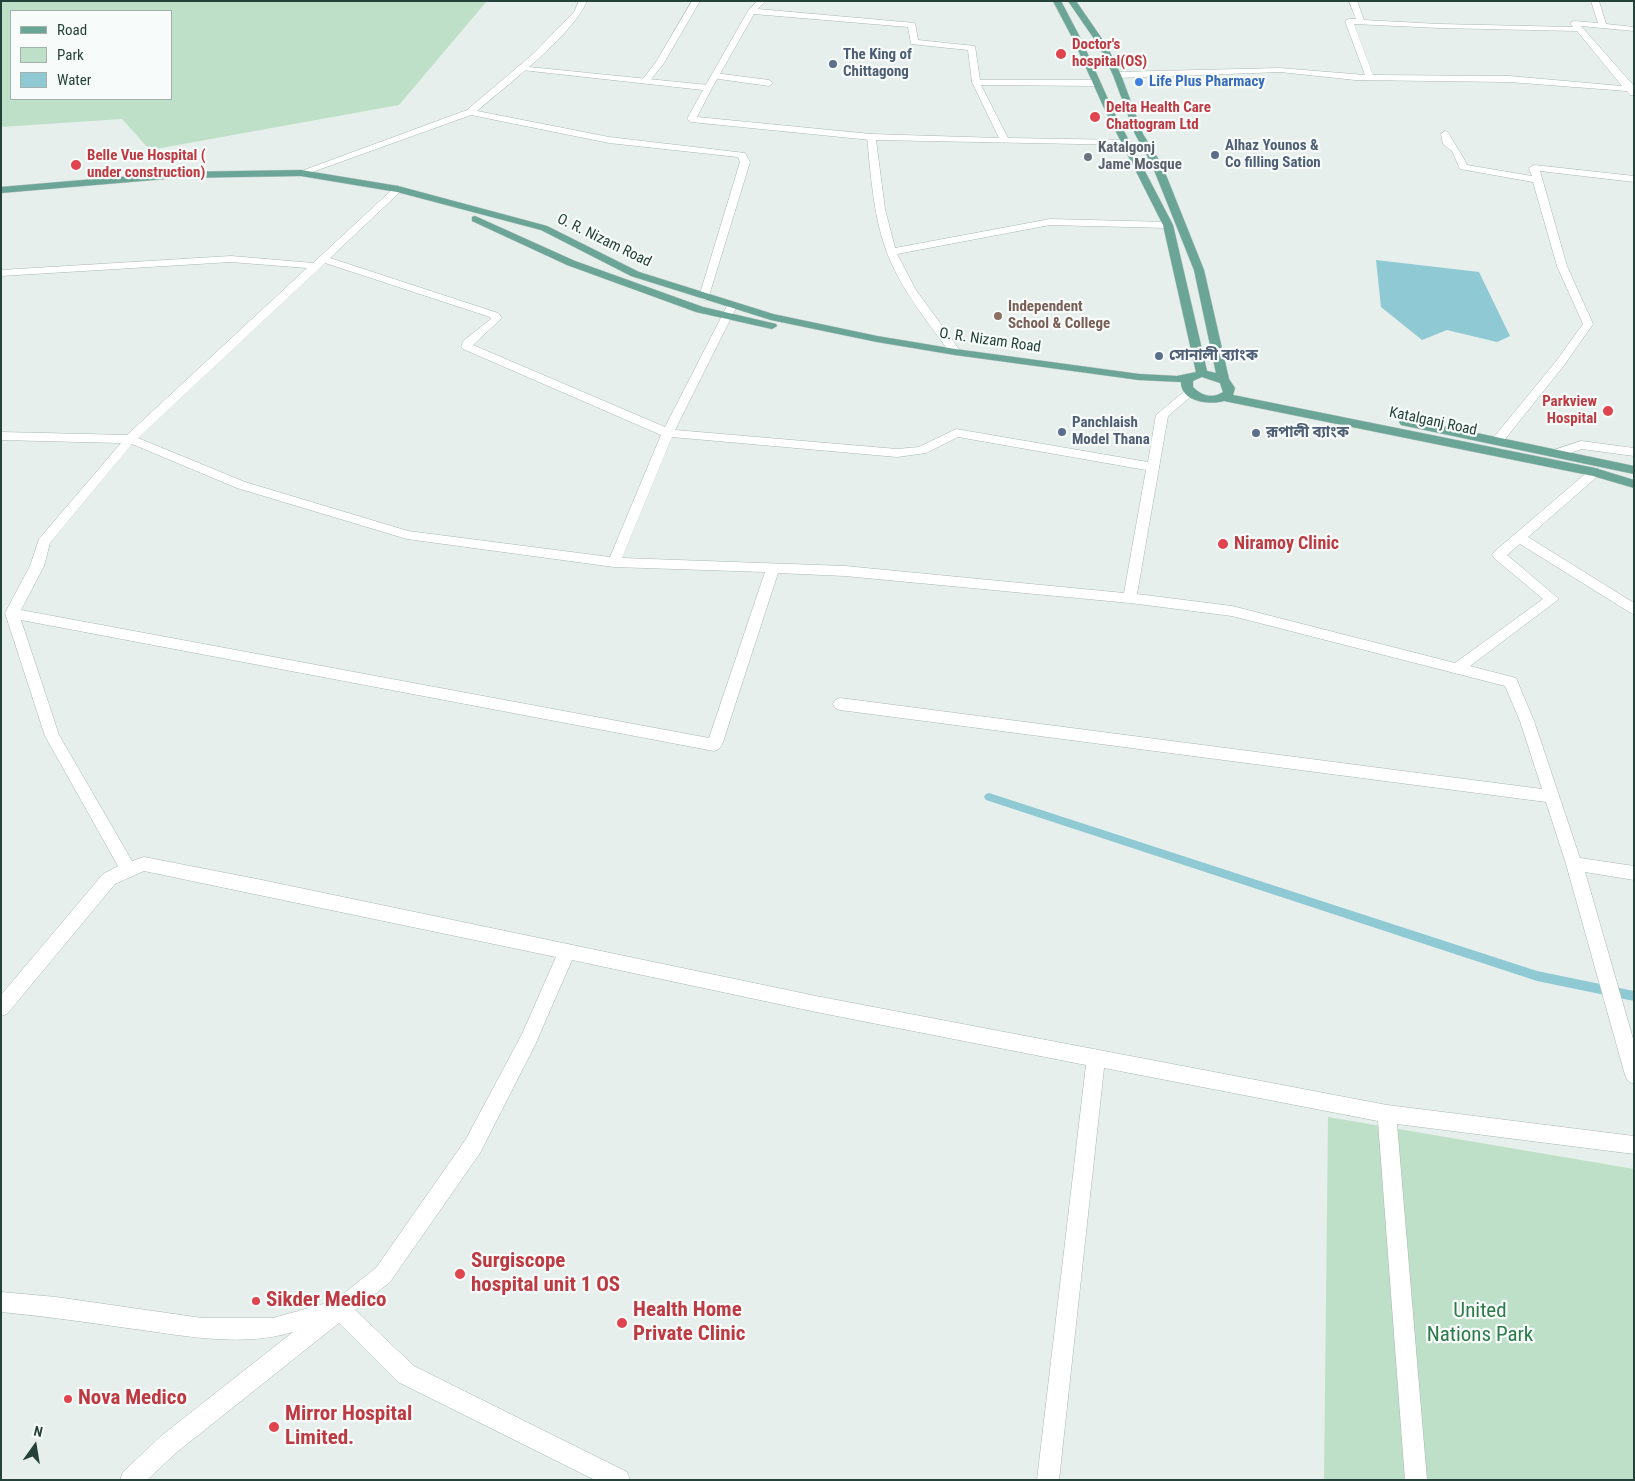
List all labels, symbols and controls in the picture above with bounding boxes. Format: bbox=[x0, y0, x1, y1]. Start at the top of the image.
legend bbox=[10, 10, 172, 100]
text: Road bbox=[57, 21, 87, 39]
place label: Doctor's hospital(OS) bbox=[1072, 36, 1147, 71]
text: Park bbox=[57, 46, 84, 64]
place label: The King of Chittagong bbox=[843, 46, 912, 81]
marker: Doctor's hospital(OS) bbox=[1054, 47, 1068, 61]
marker: The King of Chittagong bbox=[827, 58, 839, 70]
text: Water bbox=[57, 71, 91, 89]
place label: Life Plus Pharmacy bbox=[1149, 73, 1265, 91]
marker: Life Plus Pharmacy bbox=[1133, 76, 1145, 88]
place label: Delta Health Care Chattogram Ltd bbox=[1106, 99, 1211, 134]
marker: Delta Health Care Chattogram Ltd bbox=[1088, 110, 1102, 124]
place label: Alhaz Younos & Co filling Sation bbox=[1225, 137, 1321, 172]
place label: Katalgonj Jame Mosque bbox=[1098, 139, 1182, 174]
place label: Belle Vue Hospital ( under construction) bbox=[87, 147, 206, 182]
marker: Alhaz Younos & Co filling Sation bbox=[1209, 149, 1221, 161]
marker: Katalgonj Jame Mosque bbox=[1082, 151, 1094, 163]
marker: Belle Vue Hospital ( under construction) bbox=[69, 158, 83, 172]
street label: O. R. Nizam Road bbox=[554, 210, 654, 272]
place label: Independent School & College bbox=[1008, 298, 1110, 333]
marker: Independent School & College bbox=[992, 310, 1004, 322]
street label: O. R. Nizam Road bbox=[938, 325, 1042, 357]
place label: সোনালী ব্যাংক bbox=[1169, 347, 1258, 365]
marker: সোনালী ব্যাংক bbox=[1153, 350, 1165, 362]
place label: Parkview Hospital bbox=[1542, 393, 1597, 428]
street label: Katalganj Road bbox=[1388, 404, 1478, 440]
marker: Parkview Hospital bbox=[1601, 404, 1615, 418]
place label: Panchlaish Model Thana bbox=[1072, 414, 1150, 449]
place label: রূপালী ব্যাংক bbox=[1266, 424, 1349, 442]
marker: Panchlaish Model Thana bbox=[1056, 426, 1068, 438]
marker: রূপালী ব্যাংক bbox=[1250, 427, 1262, 439]
place label: Niramoy Clinic bbox=[1234, 533, 1339, 555]
marker: Niramoy Clinic bbox=[1216, 537, 1230, 551]
place label: Surgiscope hospital unit 1 OS bbox=[471, 1249, 620, 1299]
marker: Surgiscope hospital unit 1 OS bbox=[453, 1267, 467, 1281]
place label: Sikder Medico bbox=[266, 1288, 386, 1314]
marker: Sikder Medico bbox=[250, 1295, 262, 1307]
place label: Health Home Private Clinic bbox=[633, 1298, 746, 1348]
park label: United Nations Park bbox=[1427, 1299, 1533, 1349]
marker: Health Home Private Clinic bbox=[615, 1316, 629, 1330]
place label: Nova Medico bbox=[78, 1386, 187, 1412]
marker: Nova Medico bbox=[62, 1393, 74, 1405]
place label: Mirror Hospital Limited. bbox=[285, 1402, 412, 1452]
marker: Mirror Hospital Limited. bbox=[267, 1420, 281, 1434]
north arrow bbox=[10, 1421, 60, 1471]
text: N bbox=[32, 1423, 44, 1440]

